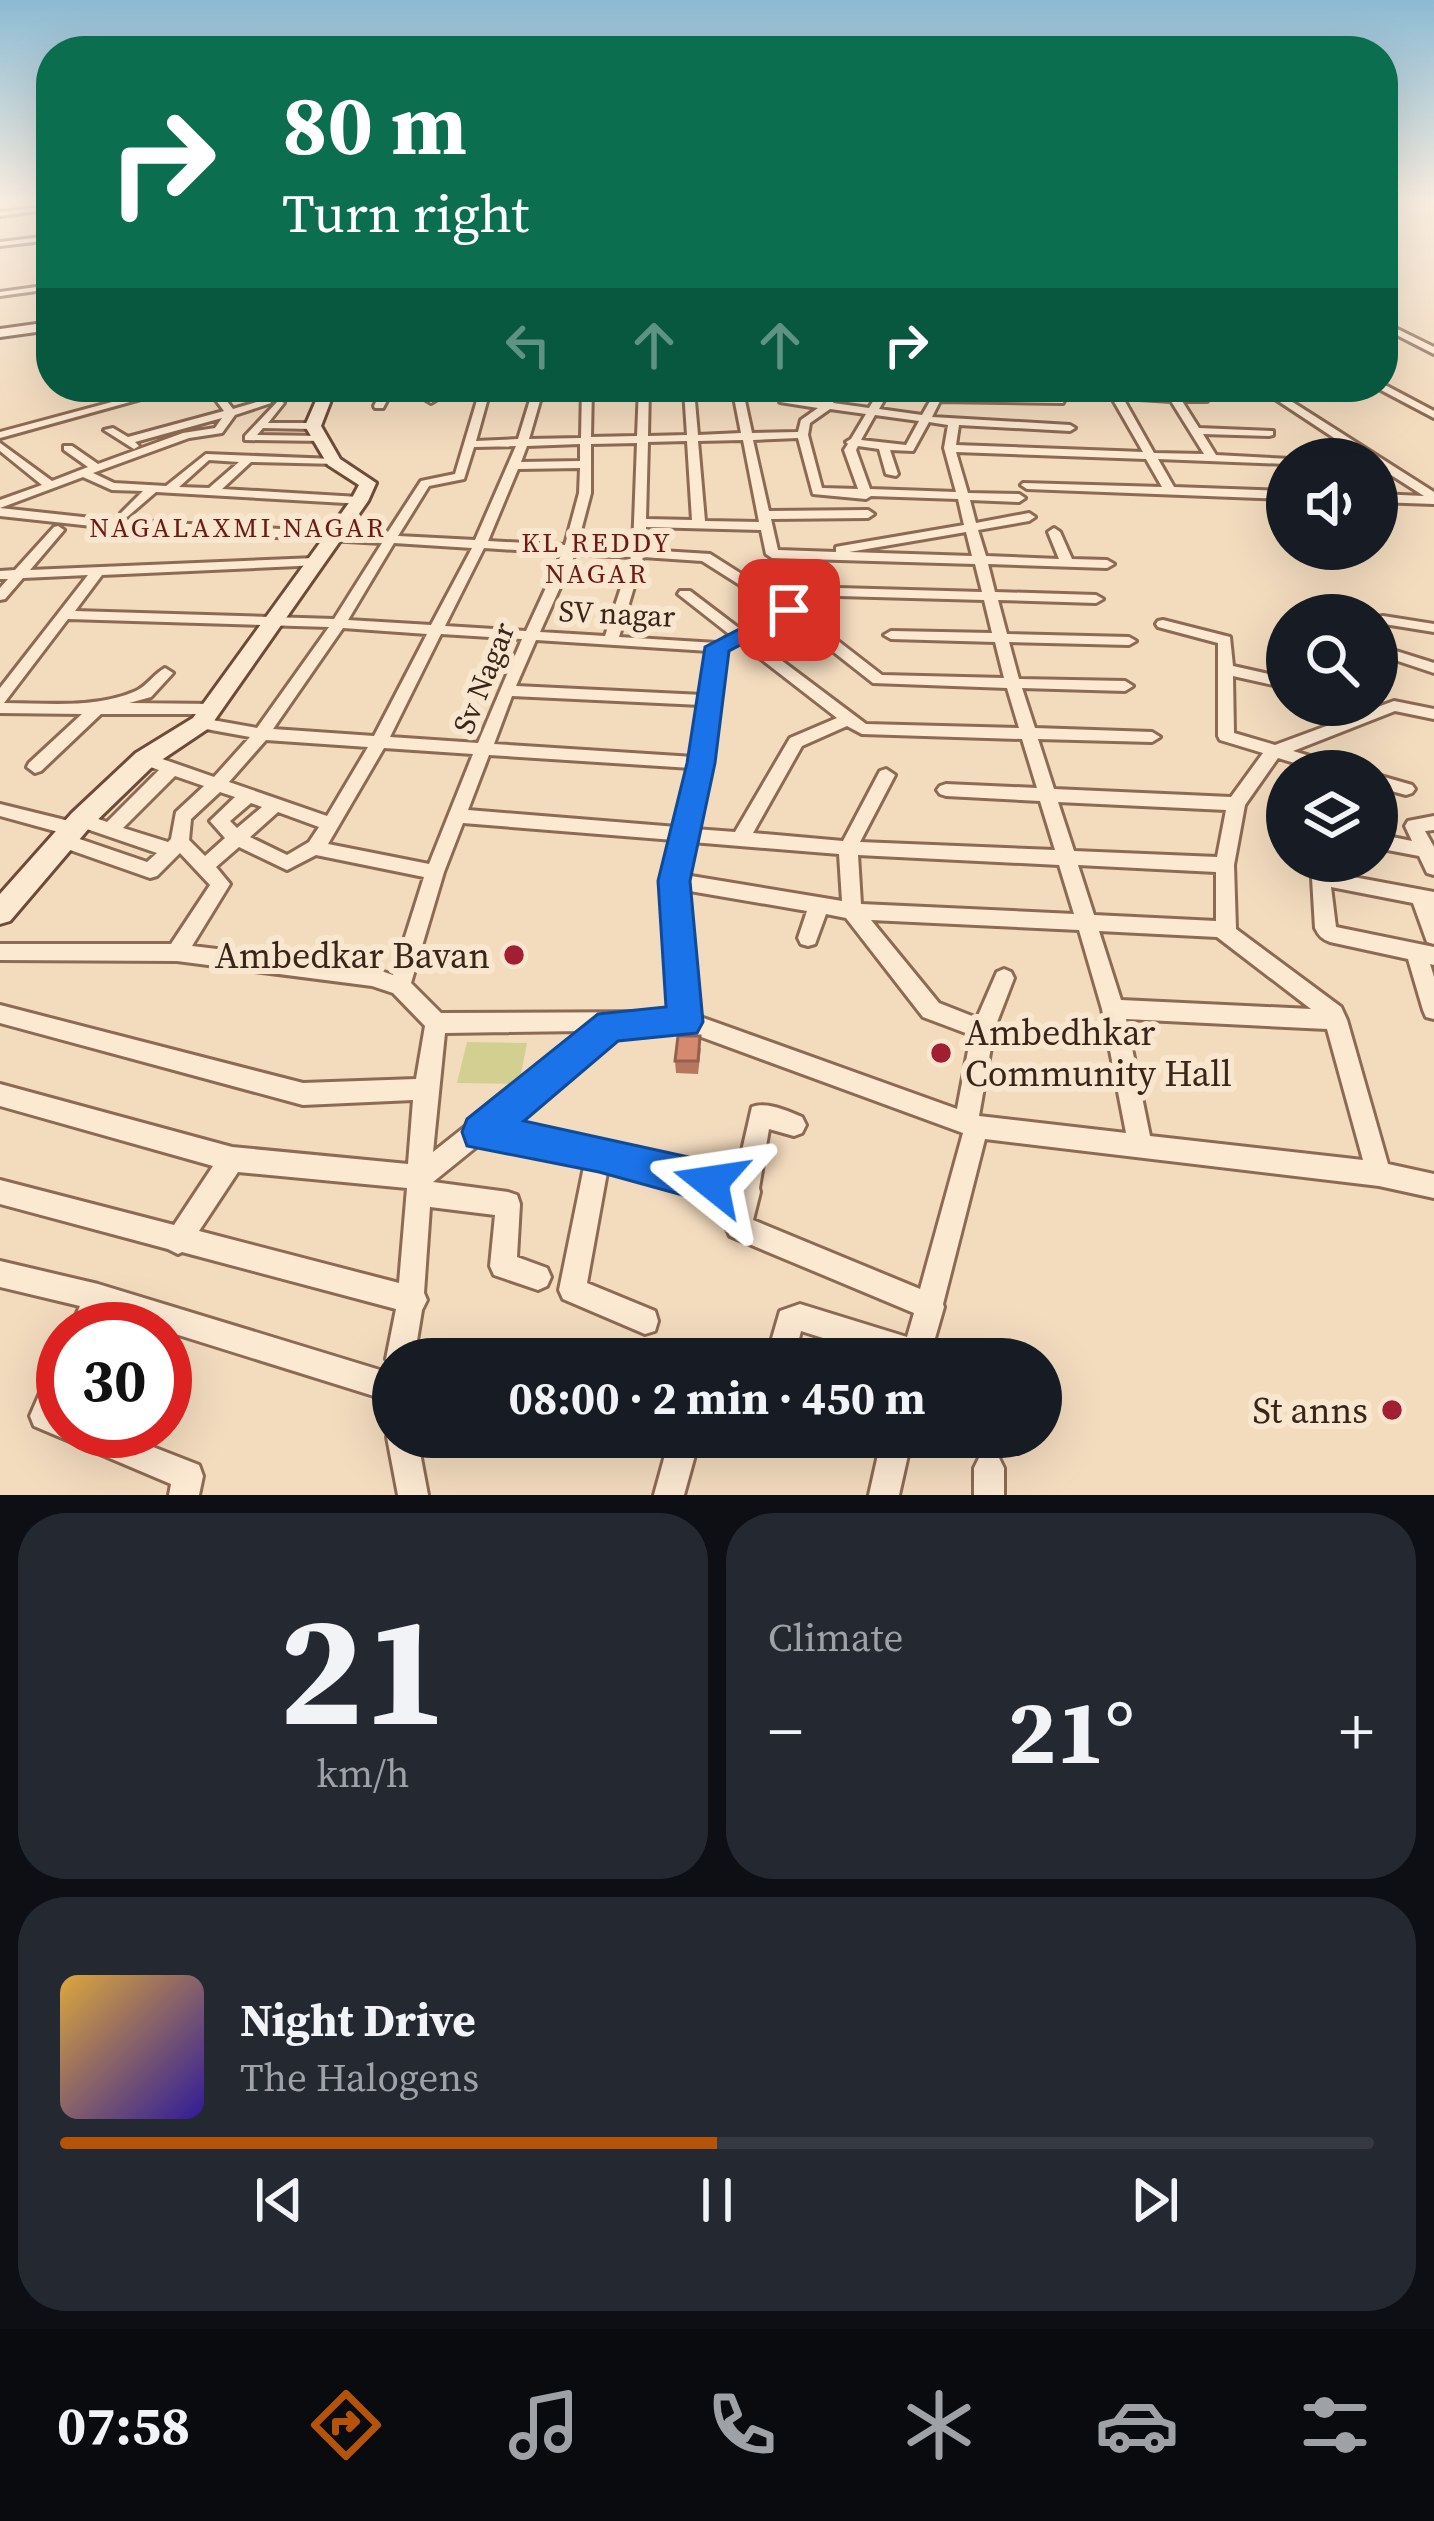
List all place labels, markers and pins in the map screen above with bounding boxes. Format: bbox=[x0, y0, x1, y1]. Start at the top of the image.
pin bbox=[738, 559, 840, 661]
place label: Ambedkar Bavan bbox=[215, 931, 490, 980]
marker: Ambedkar Bavan bbox=[501, 942, 527, 968]
place label: Ambedhkar Community Hall bbox=[965, 1008, 1232, 1098]
marker: Ambedhkar Community Hall bbox=[928, 1040, 954, 1066]
place label: St anns bbox=[1252, 1386, 1368, 1435]
marker: St anns bbox=[1379, 1397, 1405, 1423]

